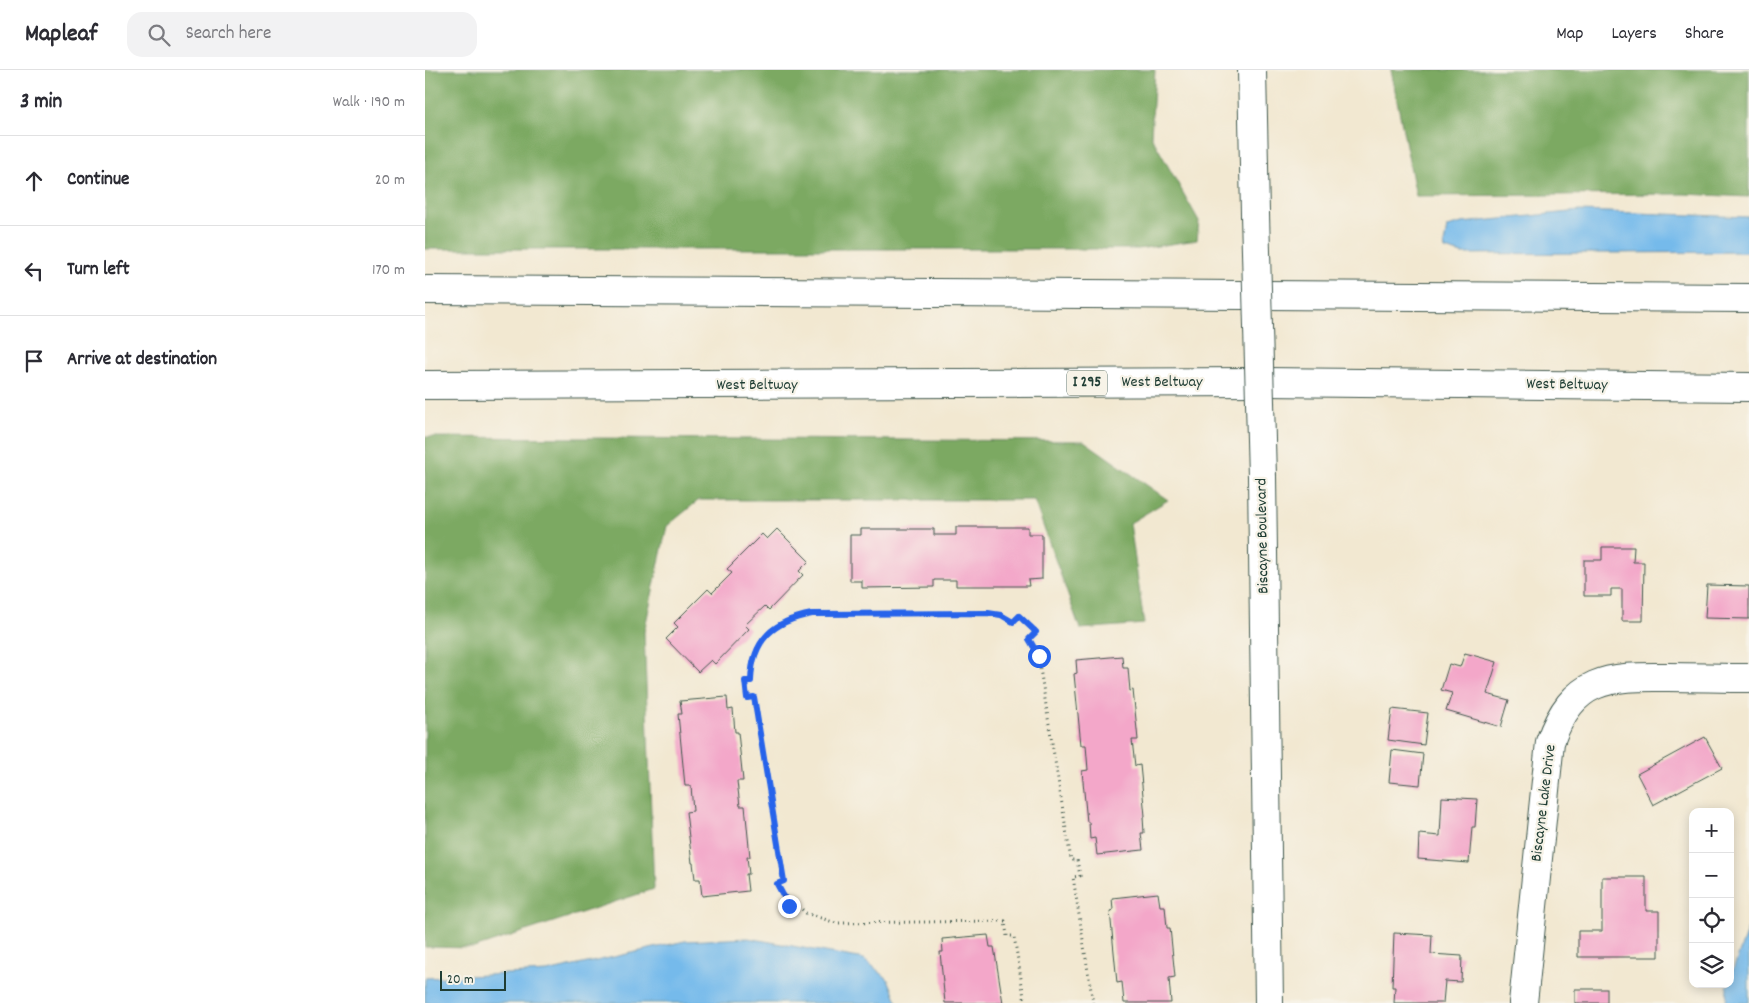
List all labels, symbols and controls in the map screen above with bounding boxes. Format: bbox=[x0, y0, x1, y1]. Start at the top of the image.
search box bbox=[127, 12, 477, 57]
text: Mapleaf bbox=[25, 18, 97, 52]
icon: search bbox=[145, 21, 173, 49]
text: Search here bbox=[185, 21, 271, 48]
text: Map bbox=[1556, 22, 1583, 47]
text: Layers bbox=[1611, 22, 1657, 47]
text: Share bbox=[1685, 22, 1724, 47]
text: 3 min bbox=[20, 88, 62, 118]
text: Walk · 190 m bbox=[333, 91, 405, 114]
icon: ahead bbox=[20, 167, 48, 195]
text: Continue bbox=[67, 167, 129, 194]
text: 20 m bbox=[375, 169, 405, 192]
icon: left bbox=[20, 257, 48, 285]
text: Turn left bbox=[67, 257, 130, 284]
text: 170 m bbox=[372, 259, 405, 282]
icon: arrive bbox=[20, 347, 48, 375]
text: Arrive at destination bbox=[67, 347, 217, 374]
road number: I 295 bbox=[1067, 370, 1107, 396]
street label: West Beltway bbox=[1121, 371, 1203, 394]
street label: West Beltway bbox=[1526, 373, 1608, 397]
street label: West Beltway bbox=[716, 374, 798, 397]
street label: Biscayne Boulevard bbox=[1250, 478, 1276, 594]
route start bbox=[1028, 645, 1051, 668]
street label: Biscayne Lake Drive bbox=[1525, 743, 1563, 863]
map controls bbox=[1689, 808, 1734, 988]
button: + bbox=[1689, 808, 1734, 853]
button: − bbox=[1689, 853, 1734, 898]
route end bbox=[778, 895, 801, 918]
button: locate bbox=[1689, 898, 1734, 943]
button: layers bbox=[1689, 943, 1734, 988]
scale bar bbox=[440, 968, 506, 991]
text: 20 m bbox=[447, 970, 474, 990]

